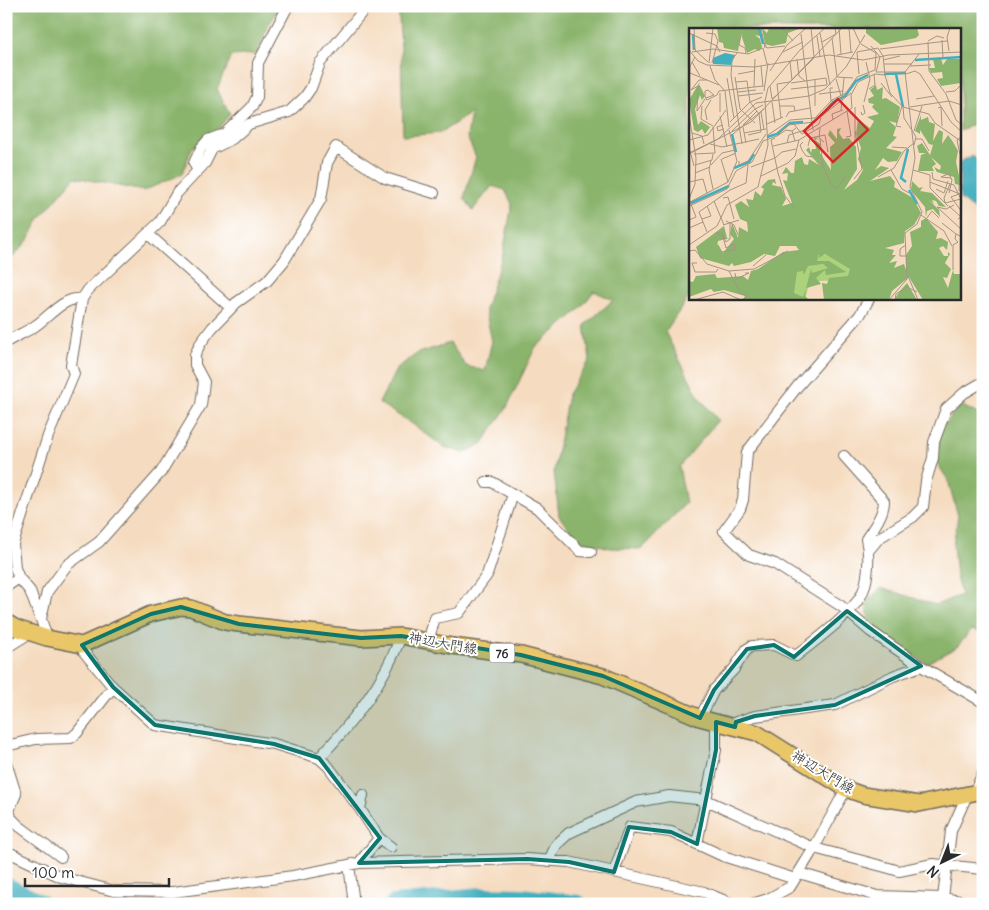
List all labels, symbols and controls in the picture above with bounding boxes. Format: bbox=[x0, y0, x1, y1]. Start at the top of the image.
inset map bbox=[689, 28, 962, 300]
street label: 神辺大門線 bbox=[407, 628, 479, 658]
road number: 76 bbox=[490, 644, 514, 662]
street label: 神辺大門線 bbox=[788, 746, 858, 798]
north arrow bbox=[916, 838, 966, 888]
scale bar bbox=[25, 855, 169, 887]
text: N bbox=[923, 862, 943, 881]
text: 100 m bbox=[32, 863, 74, 882]

